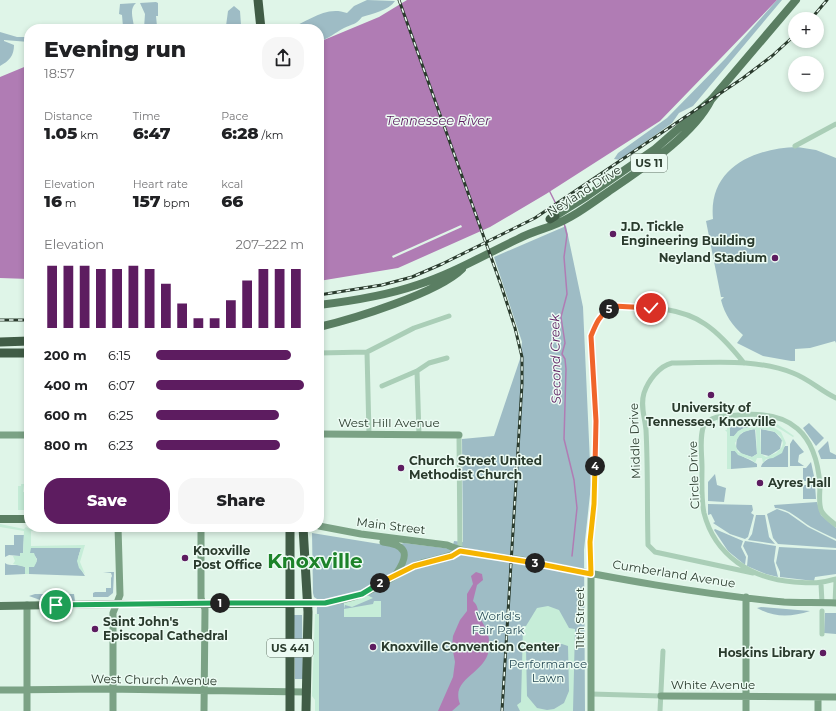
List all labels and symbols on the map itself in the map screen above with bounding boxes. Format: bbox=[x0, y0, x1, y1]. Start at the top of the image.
water label: Tennessee River bbox=[386, 112, 491, 128]
road number: US 11 bbox=[631, 154, 667, 172]
street label: Neyland Drive bbox=[544, 162, 624, 219]
place label: J.D. Tickle Engineering Building bbox=[620, 219, 755, 248]
marker: J.D. Tickle Engineering Building bbox=[608, 229, 618, 239]
place label: Neyland Stadium bbox=[659, 250, 767, 265]
marker: Neyland Stadium bbox=[770, 253, 780, 263]
pin bbox=[634, 291, 668, 325]
pin: 5 bbox=[599, 299, 619, 319]
water label: Second Creek bbox=[546, 313, 564, 404]
marker: University of Tennessee, Knoxville bbox=[706, 390, 716, 400]
place label: University of Tennessee, Knoxville bbox=[646, 400, 777, 429]
street label: Middle Drive bbox=[626, 403, 643, 479]
street label: West Hill Avenue bbox=[338, 415, 440, 430]
street label: Circle Drive bbox=[685, 441, 702, 509]
place label: Church Street United Methodist Church bbox=[409, 453, 542, 482]
pin: 4 bbox=[585, 456, 605, 476]
marker: Church Street United Methodist Church bbox=[396, 463, 406, 473]
place label: Ayres Hall bbox=[767, 475, 831, 490]
marker: Ayres Hall bbox=[755, 478, 765, 488]
street label: Main Street bbox=[356, 514, 426, 537]
place label: Knoxville Post Office bbox=[193, 543, 263, 572]
district label: Knoxville bbox=[267, 549, 363, 573]
marker: Knoxville Post Office bbox=[180, 553, 190, 563]
pin: 3 bbox=[525, 553, 545, 573]
street label: Cumberland Avenue bbox=[612, 556, 737, 591]
pin: 2 bbox=[370, 573, 390, 593]
street label: 11th Street bbox=[572, 587, 587, 649]
pin bbox=[39, 588, 73, 622]
pin: 1 bbox=[210, 593, 230, 613]
park label: World's Fair Park bbox=[471, 608, 525, 637]
place label: Saint John's Episcopal Cathedral bbox=[103, 614, 228, 643]
marker: Saint John's Episcopal Cathedral bbox=[90, 624, 100, 634]
road number: US 441 bbox=[267, 639, 313, 657]
place label: Knoxville Convention Center bbox=[381, 639, 560, 654]
marker: Knoxville Convention Center bbox=[368, 642, 378, 652]
place label: Hoskins Library bbox=[718, 645, 816, 660]
marker: Hoskins Library bbox=[818, 648, 828, 658]
park label: Performance Lawn bbox=[509, 656, 587, 685]
street label: West Church Avenue bbox=[91, 671, 217, 688]
street label: White Avenue bbox=[671, 677, 755, 692]

